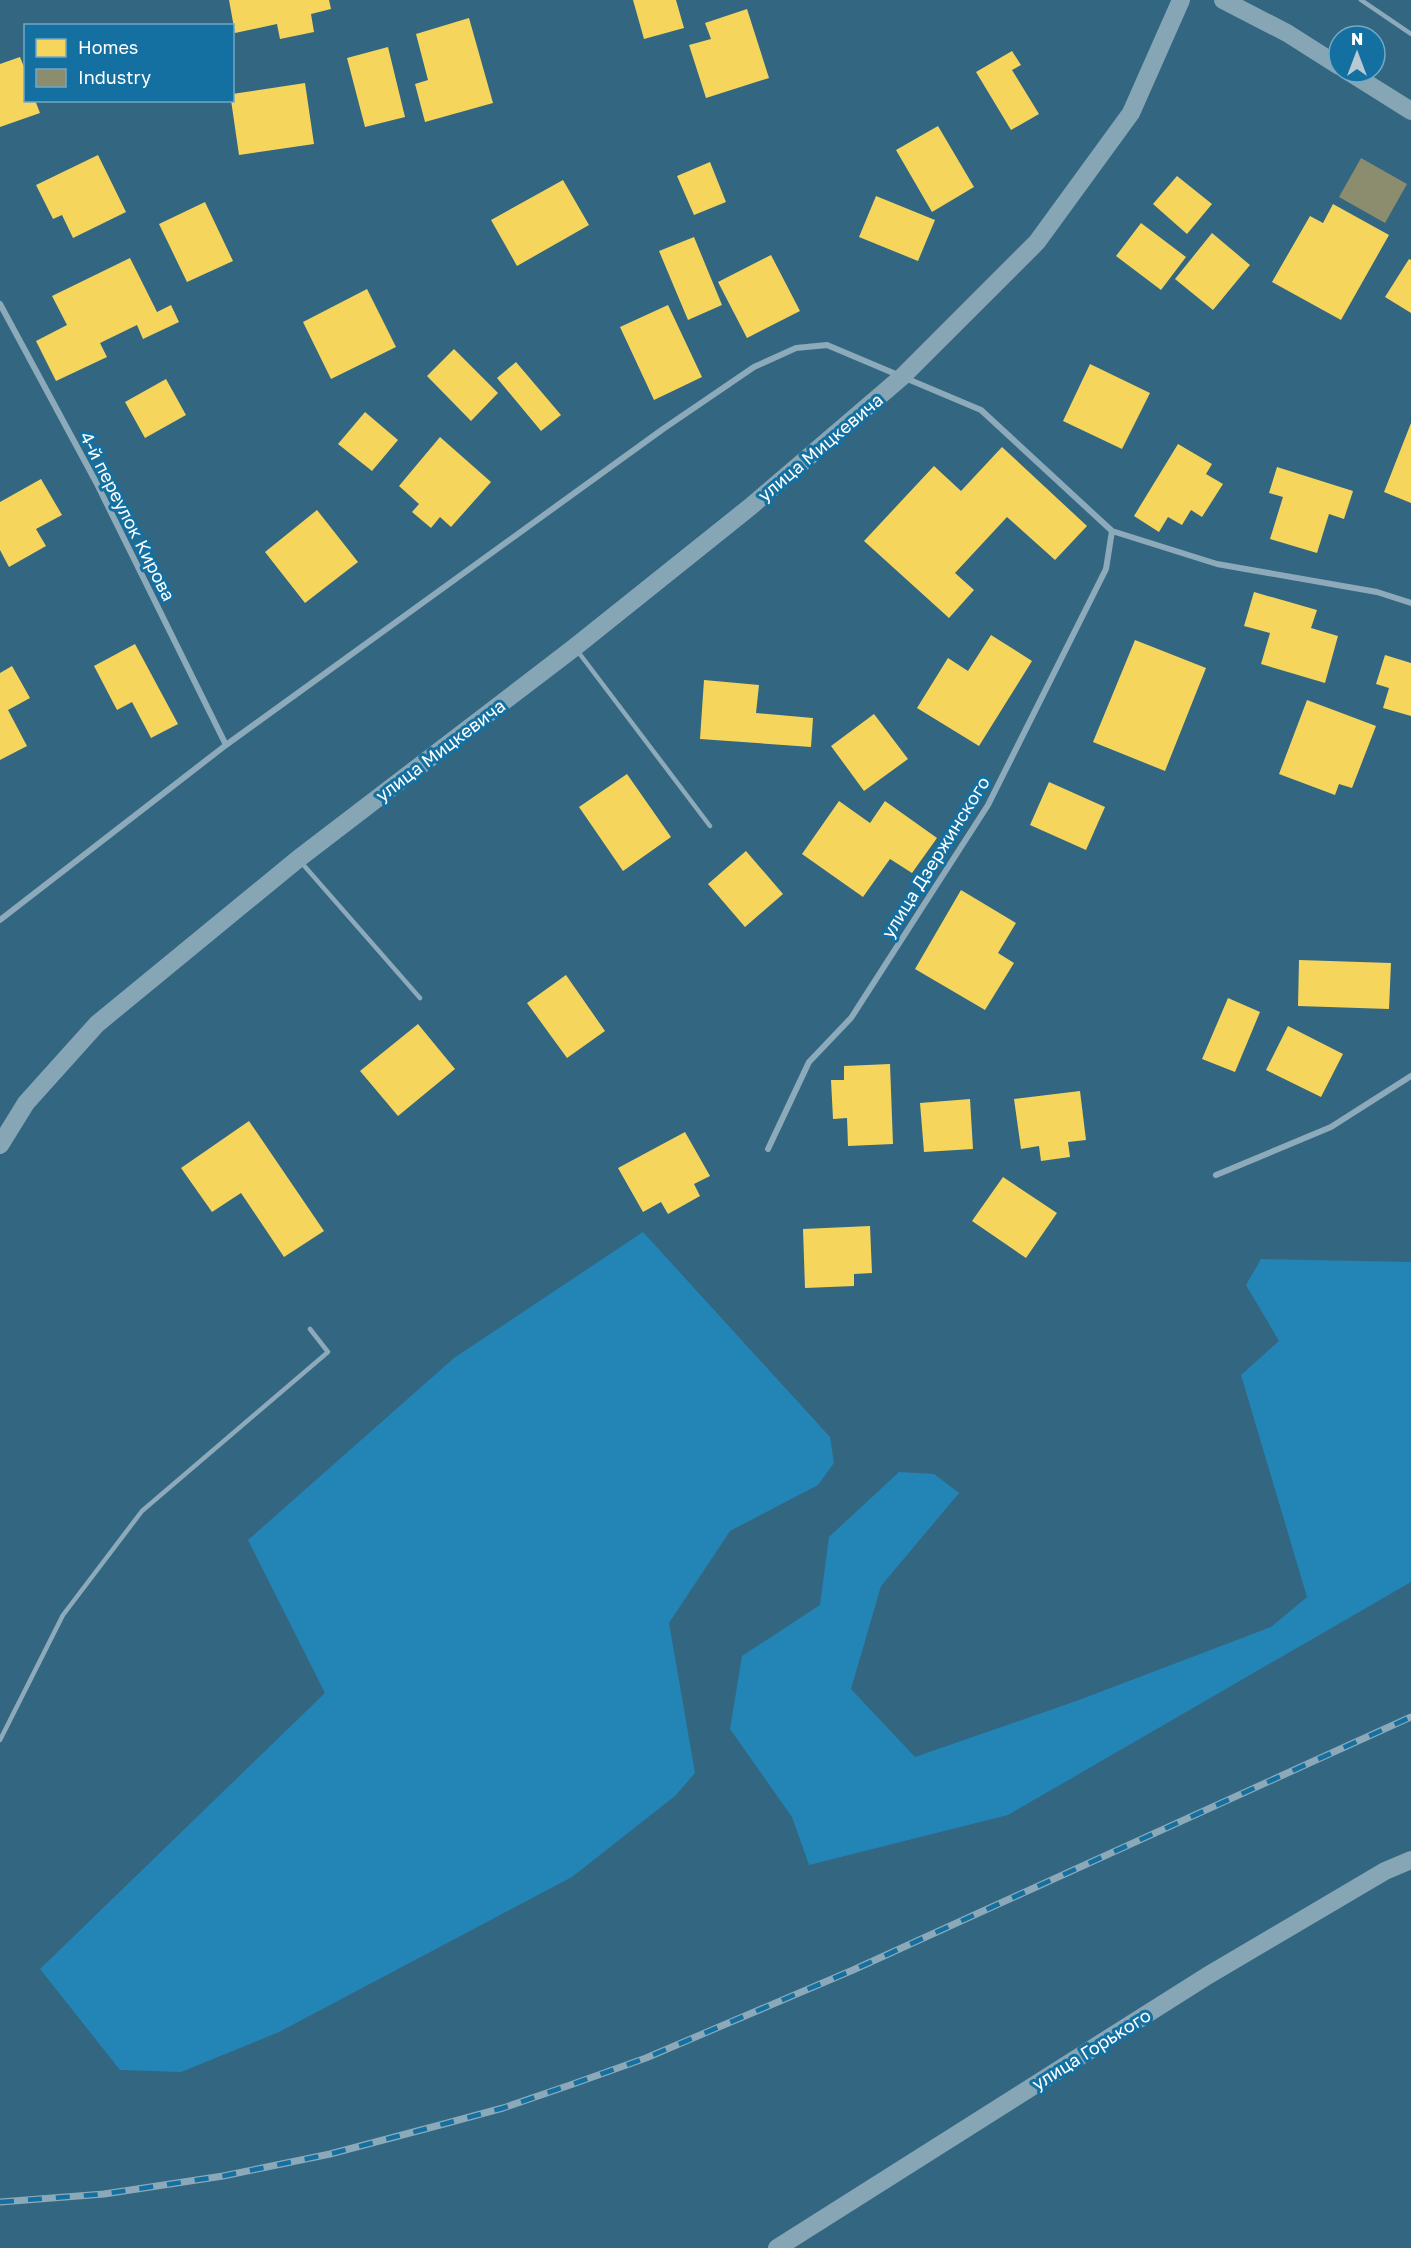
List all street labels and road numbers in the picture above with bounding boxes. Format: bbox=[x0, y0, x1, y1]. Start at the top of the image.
street label: улица Мицкевича bbox=[753, 388, 887, 506]
street label: 4-й переулок Кирова bbox=[76, 428, 180, 604]
street label: улица Мицкевича bbox=[371, 694, 509, 806]
street label: улица Дзержинского bbox=[876, 772, 994, 942]
street label: улица Горького bbox=[1027, 2004, 1155, 2094]

